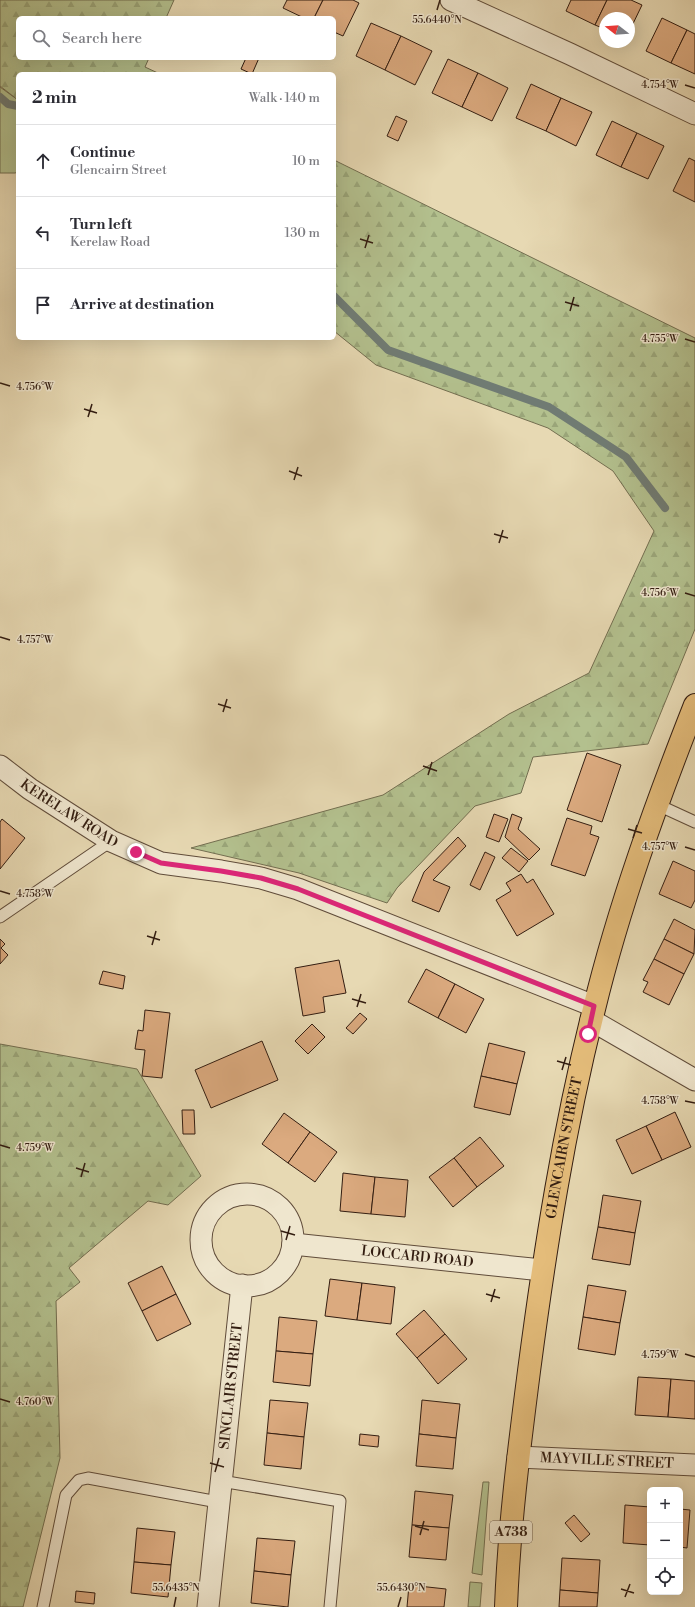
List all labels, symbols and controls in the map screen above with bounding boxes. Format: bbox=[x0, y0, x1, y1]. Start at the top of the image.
north arrow bbox=[599, 12, 635, 48]
text: 55.6440°N bbox=[412, 14, 462, 26]
search box bbox=[16, 16, 336, 60]
icon: search bbox=[30, 27, 52, 49]
text: Search here bbox=[62, 29, 142, 48]
text: 4.754°W bbox=[641, 79, 680, 91]
text: 2 min bbox=[32, 87, 77, 109]
text: Walk · 140 m bbox=[249, 90, 320, 106]
text: Continue bbox=[70, 143, 135, 162]
icon: ahead bbox=[32, 150, 54, 172]
text: 10 m bbox=[292, 153, 320, 169]
text: Glencairn Street bbox=[70, 162, 167, 178]
text: Turn left bbox=[70, 215, 132, 234]
icon: left bbox=[32, 222, 54, 244]
text: 130 m bbox=[285, 225, 320, 241]
text: Kerelaw Road bbox=[70, 234, 150, 250]
icon: arrive bbox=[32, 294, 54, 316]
text: Arrive at destination bbox=[70, 295, 214, 314]
text: 4.755°W bbox=[642, 333, 679, 345]
text: 4.756°W bbox=[16, 381, 55, 393]
text: 4.756°W bbox=[641, 587, 680, 599]
text: 4.757°W bbox=[17, 634, 54, 646]
street label: KERELAW ROAD bbox=[16, 776, 121, 852]
text: 4.757°W bbox=[642, 841, 679, 853]
route end bbox=[127, 843, 145, 861]
text: 4.758°W bbox=[16, 888, 55, 900]
route start bbox=[579, 1025, 597, 1043]
street label: GLENCAIRN STREET bbox=[542, 1075, 587, 1220]
text: 4.758°W bbox=[641, 1095, 680, 1107]
text: 4.759°W bbox=[16, 1142, 55, 1154]
street label: LOCCARD ROAD bbox=[360, 1242, 475, 1272]
street label: SINCLAIR STREET bbox=[216, 1322, 247, 1450]
text: 4.759°W bbox=[641, 1349, 680, 1361]
text: 4.760°W bbox=[16, 1396, 55, 1408]
street label: MAYVILLE STREET bbox=[540, 1449, 674, 1473]
map controls bbox=[647, 1487, 683, 1595]
button: + bbox=[647, 1487, 683, 1523]
road number: A738 bbox=[490, 1521, 532, 1543]
button: − bbox=[647, 1523, 683, 1559]
button: locate bbox=[647, 1559, 683, 1595]
text: 55.6435°N bbox=[152, 1582, 200, 1594]
text: 55.6430°N bbox=[377, 1582, 426, 1594]

